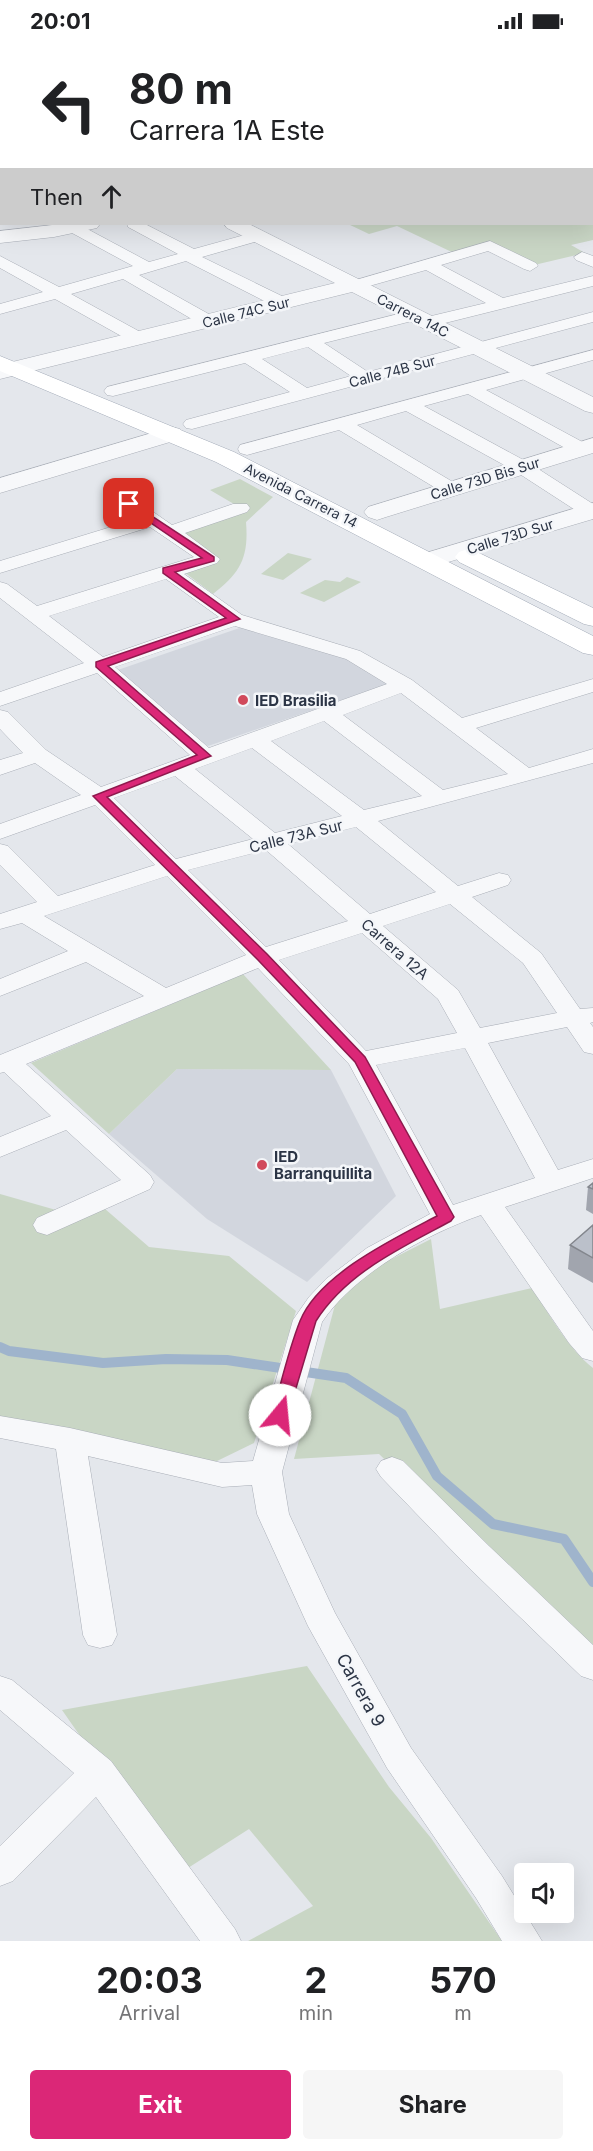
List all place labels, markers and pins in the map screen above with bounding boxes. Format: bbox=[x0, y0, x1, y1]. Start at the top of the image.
pin bbox=[103, 478, 154, 529]
place label: IED Brasilia bbox=[255, 691, 337, 710]
marker: IED Brasilia bbox=[236, 693, 250, 707]
place label: IED Barranquillita bbox=[274, 1147, 372, 1183]
marker: IED Barranquillita bbox=[255, 1158, 269, 1172]

